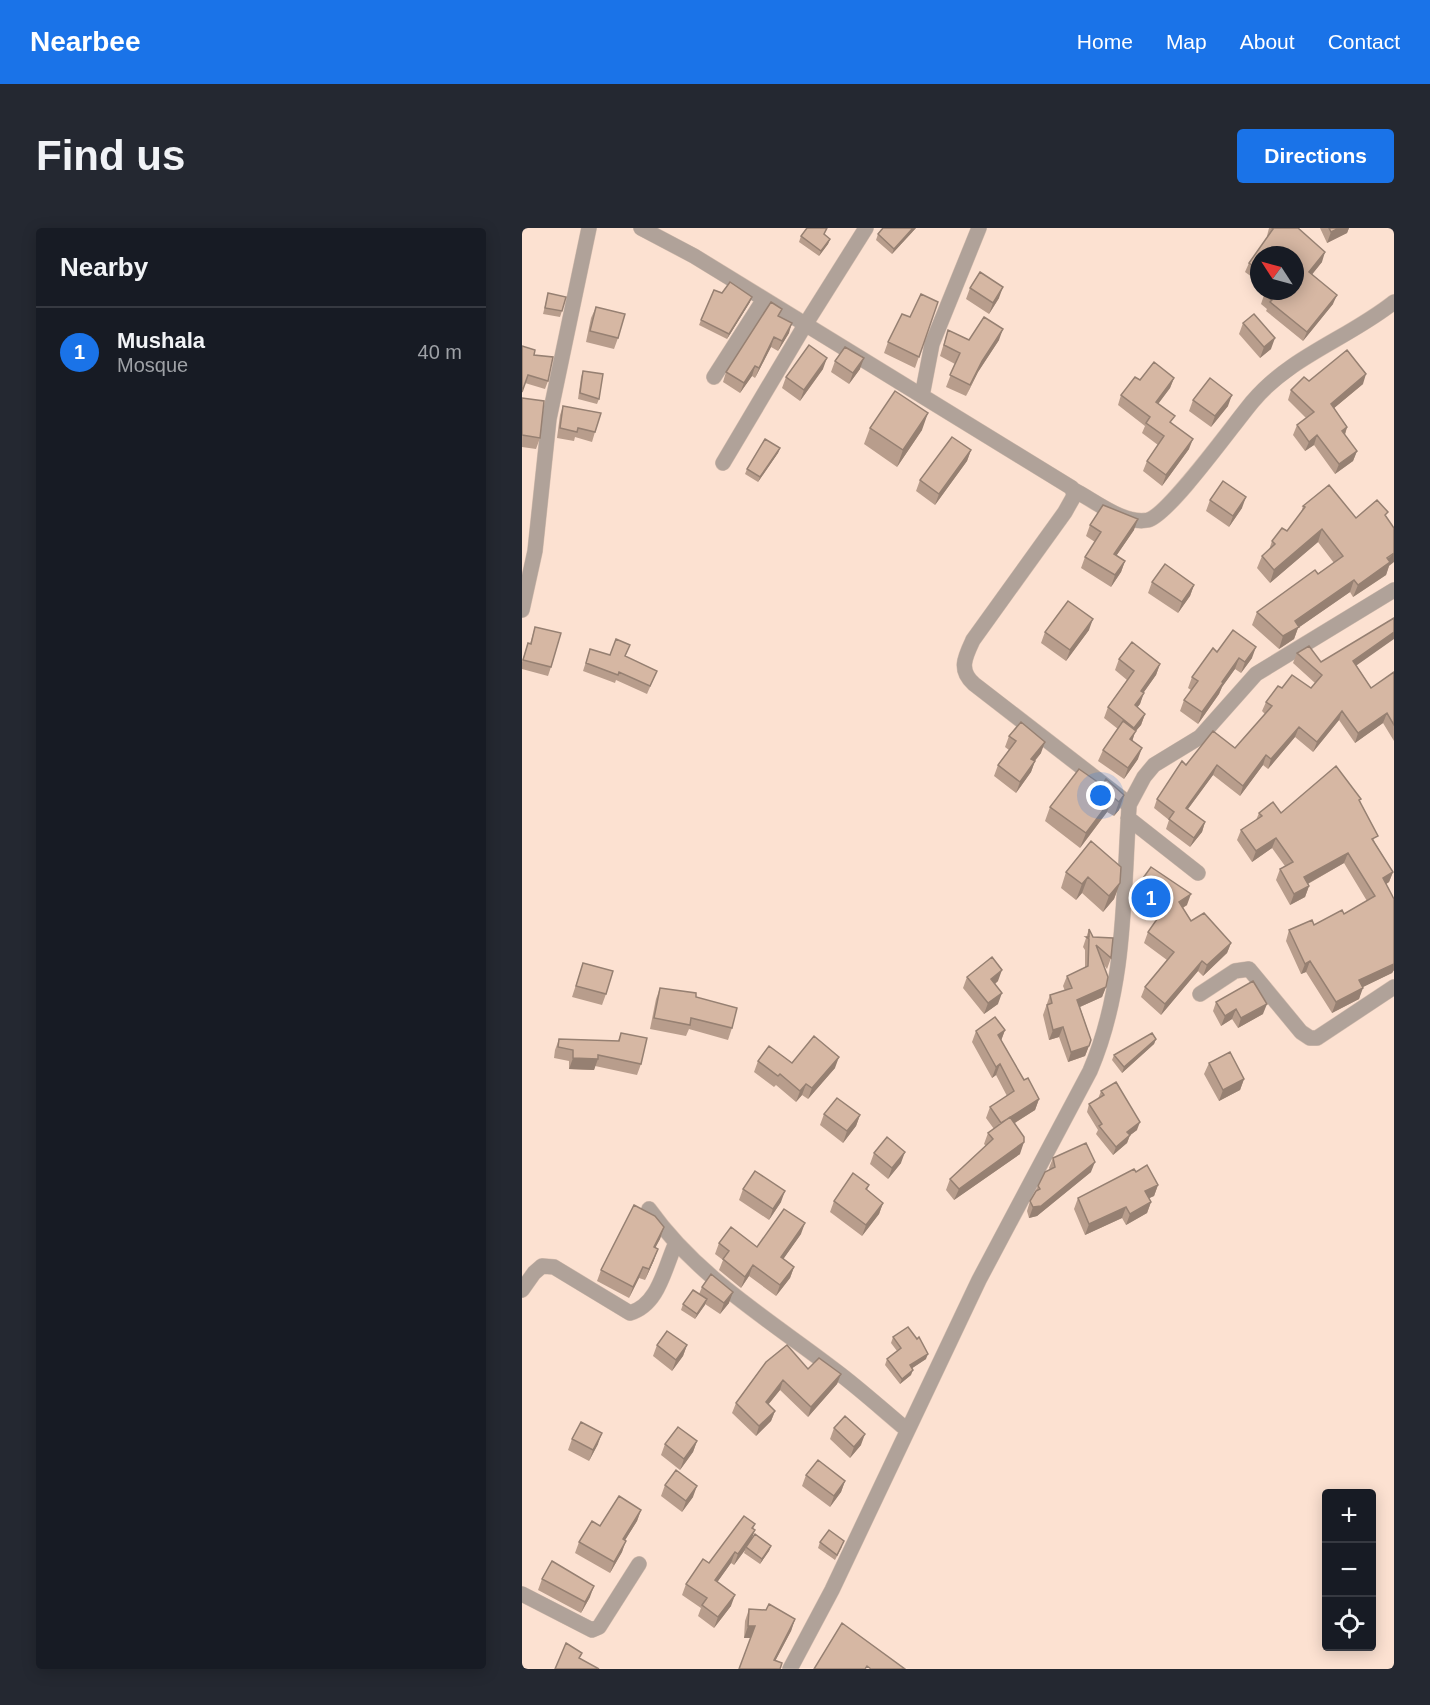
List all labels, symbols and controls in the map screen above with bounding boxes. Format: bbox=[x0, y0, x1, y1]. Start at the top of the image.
text: Nearbee bbox=[30, 26, 141, 57]
text: Home bbox=[1077, 30, 1133, 53]
text: Map bbox=[1166, 30, 1207, 53]
text: About bbox=[1240, 30, 1295, 53]
text: Contact bbox=[1328, 30, 1400, 53]
button: Directions bbox=[1237, 129, 1394, 183]
text: Find us bbox=[36, 132, 185, 179]
north arrow bbox=[1250, 246, 1304, 300]
text: Nearby bbox=[60, 252, 148, 282]
text: Mushala bbox=[117, 328, 205, 353]
text: 1 bbox=[74, 341, 85, 363]
text: 40 m bbox=[418, 341, 462, 363]
text: Mosque bbox=[117, 354, 188, 376]
your location bbox=[1086, 781, 1115, 810]
pin: 1 bbox=[1132, 876, 1170, 920]
map controls bbox=[1322, 1489, 1376, 1651]
button: + bbox=[1322, 1489, 1376, 1543]
button: − bbox=[1322, 1543, 1376, 1597]
button: locate bbox=[1322, 1597, 1376, 1651]

